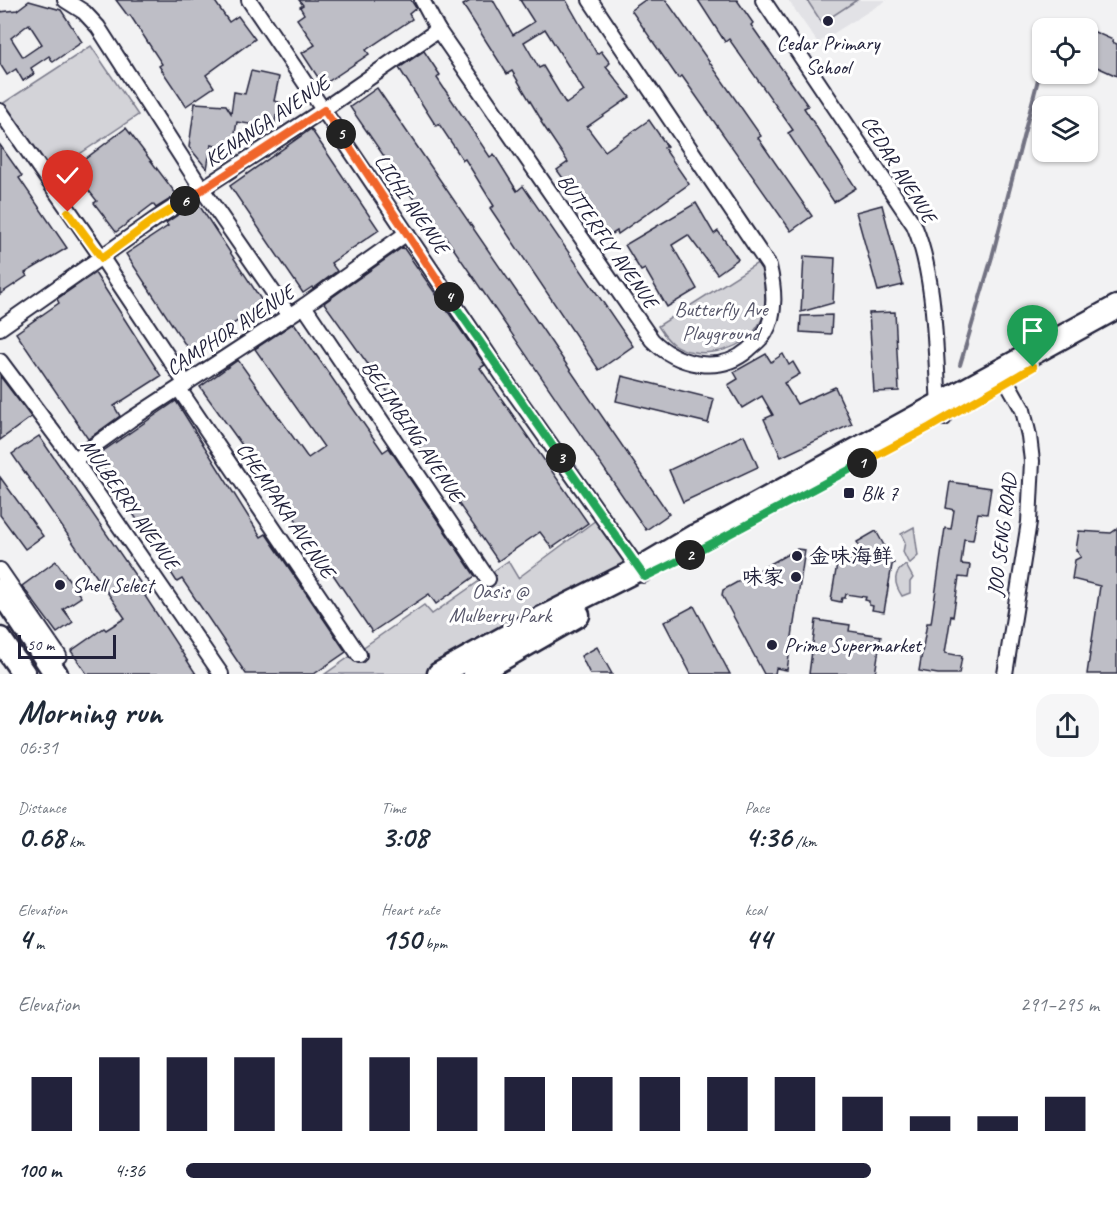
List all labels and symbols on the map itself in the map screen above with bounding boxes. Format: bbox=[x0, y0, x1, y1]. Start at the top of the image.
marker: Cedar Primary School bbox=[821, 14, 835, 28]
place label: Cedar Primary School bbox=[777, 30, 881, 80]
street label: KENANGA AVENUE bbox=[200, 68, 337, 172]
street label: CEDAR AVENUE bbox=[856, 110, 944, 230]
pin: 5 bbox=[326, 119, 356, 149]
street label: LICHI AVENUE bbox=[369, 149, 456, 261]
pin bbox=[42, 150, 93, 212]
street label: BUTTERFLY AVENUE bbox=[552, 169, 665, 315]
pin: 6 bbox=[170, 186, 200, 216]
street label: CAMPHOR AVENUE bbox=[161, 278, 301, 381]
pin: 4 bbox=[434, 282, 464, 312]
park label: Butterfly Ave Playground bbox=[674, 296, 770, 346]
pin bbox=[1007, 305, 1058, 367]
street label: BELIMBING AVENUE bbox=[356, 355, 472, 509]
street label: MULBERRY AVENUE bbox=[75, 433, 186, 577]
street label: CHEMPAKA AVENUE bbox=[231, 437, 343, 585]
pin: 3 bbox=[546, 443, 576, 473]
pin: 1 bbox=[847, 448, 877, 478]
street label: JOO SENG ROAD bbox=[981, 471, 1023, 599]
place label: Blk 7 bbox=[861, 480, 899, 506]
marker: Blk 7 bbox=[842, 486, 856, 500]
pin: 2 bbox=[675, 540, 705, 570]
place label: 金味海鲜 bbox=[809, 543, 893, 569]
marker: 金味海鲜 bbox=[790, 549, 804, 563]
place label: 味家 bbox=[742, 564, 784, 590]
marker: 味家 bbox=[789, 570, 803, 584]
place label: Shell Select bbox=[72, 572, 156, 598]
marker: Shell Select bbox=[53, 578, 67, 592]
park label: Oasis @ Mulberry Park bbox=[449, 578, 554, 628]
scale bar bbox=[18, 632, 116, 660]
place label: Prime Supermarket bbox=[784, 632, 923, 658]
marker: Prime Supermarket bbox=[765, 638, 779, 652]

